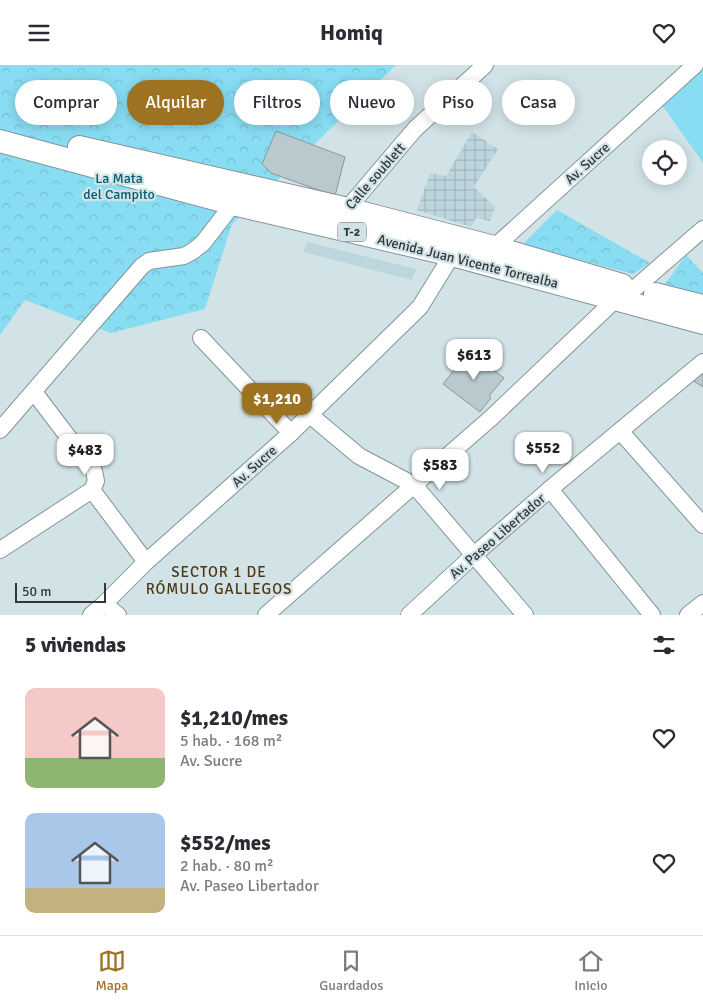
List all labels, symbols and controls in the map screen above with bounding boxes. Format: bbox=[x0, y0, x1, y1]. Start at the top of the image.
icon: menu bbox=[25, 19, 53, 47]
text: Homiq bbox=[320, 19, 383, 46]
icon: heart bbox=[650, 19, 678, 47]
chip: Comprar bbox=[15, 80, 117, 125]
chip: Alquilar bbox=[127, 80, 224, 125]
chip: Filtros bbox=[234, 80, 320, 125]
chip: Nuevo bbox=[330, 80, 414, 125]
chip: Piso bbox=[424, 80, 492, 125]
chip: Casa bbox=[502, 80, 575, 125]
street label: Calle soublett bbox=[342, 139, 409, 213]
street label: Av. Sucre bbox=[561, 139, 613, 188]
map controls bbox=[642, 140, 687, 185]
button: locate bbox=[642, 140, 687, 185]
park label: La Mata del Campito bbox=[83, 170, 155, 203]
road number: T-2 bbox=[338, 223, 366, 241]
street label: Avenida Juan Vicente Torrealba bbox=[376, 231, 560, 292]
pin: $613 bbox=[444, 339, 504, 381]
text: $613 bbox=[457, 345, 491, 365]
pin: $1,210 bbox=[236, 383, 318, 425]
text: $1,210 bbox=[253, 389, 301, 409]
pin: $552 bbox=[513, 431, 573, 474]
pin: $483 bbox=[55, 433, 115, 476]
text: $552 bbox=[526, 438, 560, 458]
text: $483 bbox=[68, 440, 102, 460]
street label: Av. Sucre bbox=[228, 442, 280, 491]
pin: $583 bbox=[410, 449, 470, 491]
text: $583 bbox=[423, 455, 457, 475]
street label: Av. Paseo Libertador bbox=[446, 490, 549, 583]
district label: SECTOR 1 DE RÓMULO GALLEGOS bbox=[146, 563, 292, 598]
scale bar bbox=[15, 580, 106, 603]
text: 50 m bbox=[22, 583, 51, 600]
icon: filters bbox=[650, 631, 678, 659]
text: 5 viviendas bbox=[25, 632, 126, 658]
text: $1,210/mes bbox=[180, 705, 288, 731]
icon: home bbox=[65, 708, 125, 768]
icon: heart bbox=[650, 724, 678, 752]
text: 5 hab. · 168 m² bbox=[180, 731, 282, 751]
text: Av. Sucre bbox=[180, 751, 242, 771]
text: $552/mes bbox=[180, 830, 271, 856]
icon: home bbox=[65, 833, 125, 893]
icon: heart bbox=[650, 849, 678, 877]
text: 2 hab. · 80 m² bbox=[180, 856, 274, 876]
text: Av. Paseo Libertador bbox=[180, 876, 319, 896]
tab: Mapa bbox=[95, 947, 128, 994]
tab: Guardados bbox=[319, 947, 383, 994]
tab: Inicio bbox=[574, 947, 608, 994]

